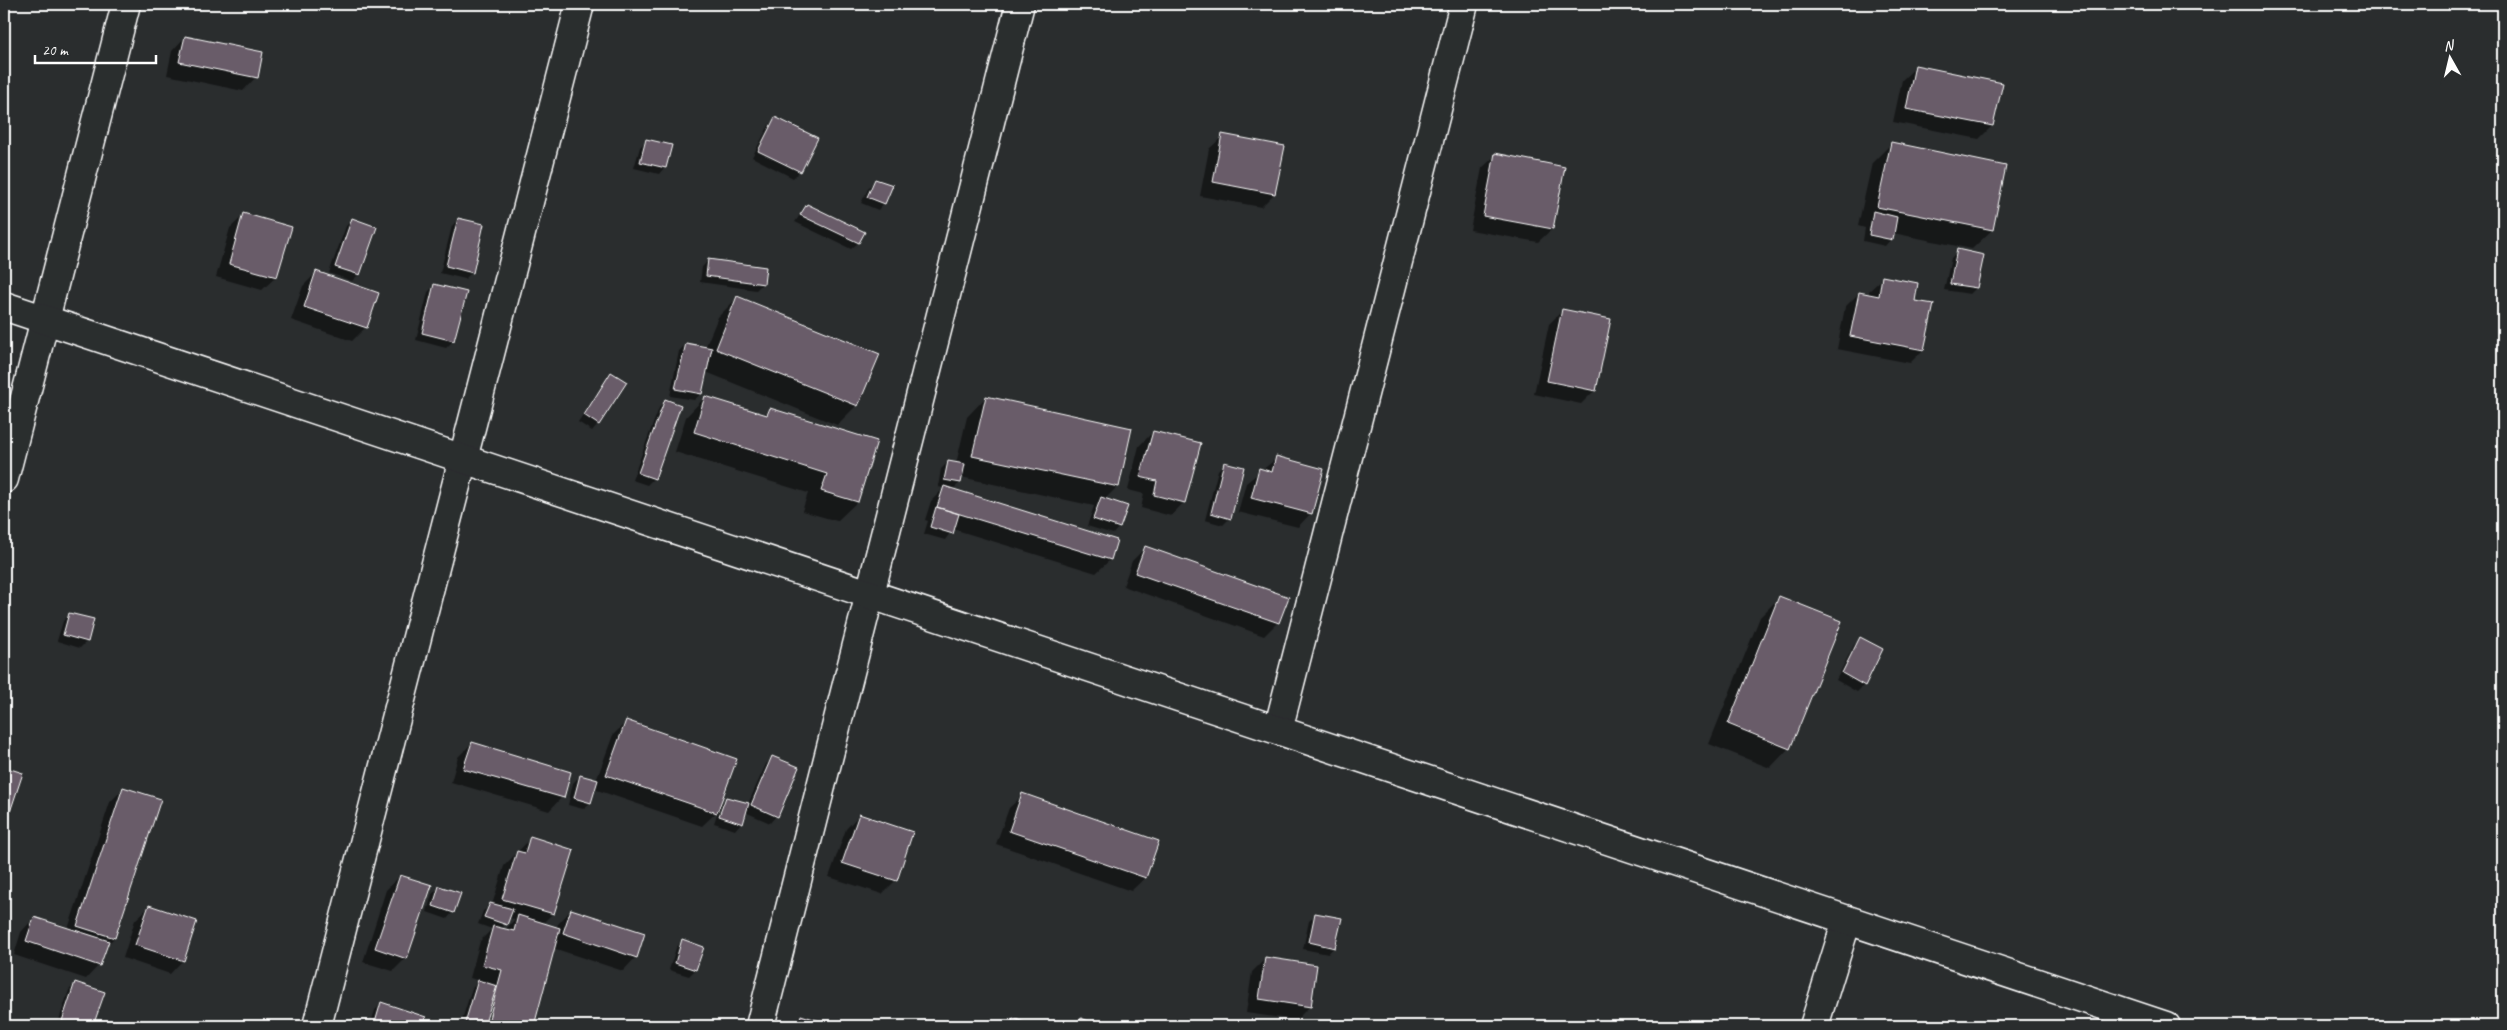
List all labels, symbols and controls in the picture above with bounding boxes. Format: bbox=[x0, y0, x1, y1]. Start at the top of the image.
scale bar bbox=[35, 32, 156, 64]
north arrow bbox=[2424, 32, 2474, 82]
text: N bbox=[2443, 36, 2456, 55]
text: 20 m bbox=[42, 41, 69, 60]

